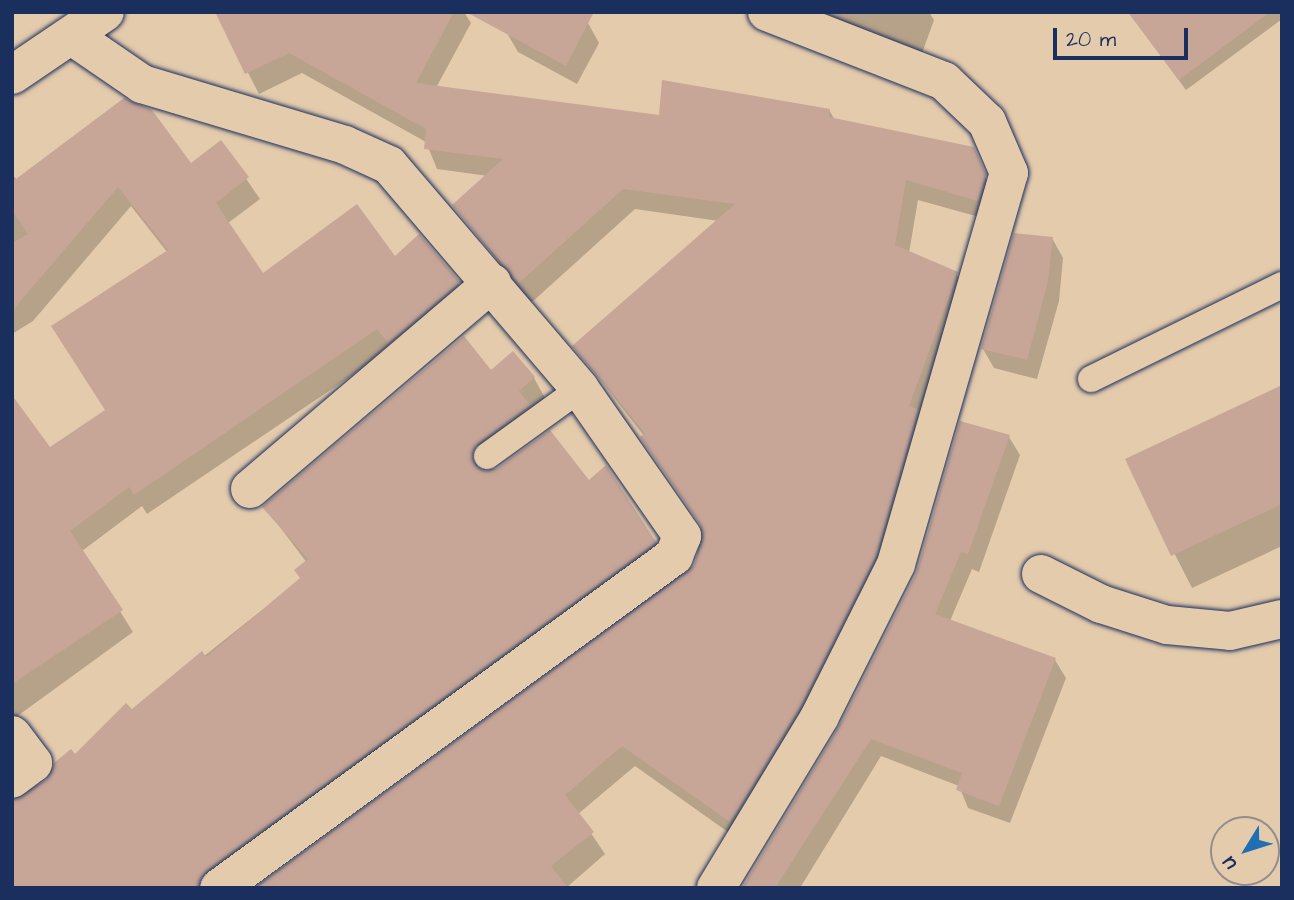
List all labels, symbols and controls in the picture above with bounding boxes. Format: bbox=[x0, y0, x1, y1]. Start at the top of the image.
scale bar bbox=[1056, 14, 1191, 58]
text: 20 m bbox=[1066, 25, 1116, 54]
north arrow bbox=[1210, 816, 1280, 886]
text: U bbox=[1216, 850, 1244, 876]

